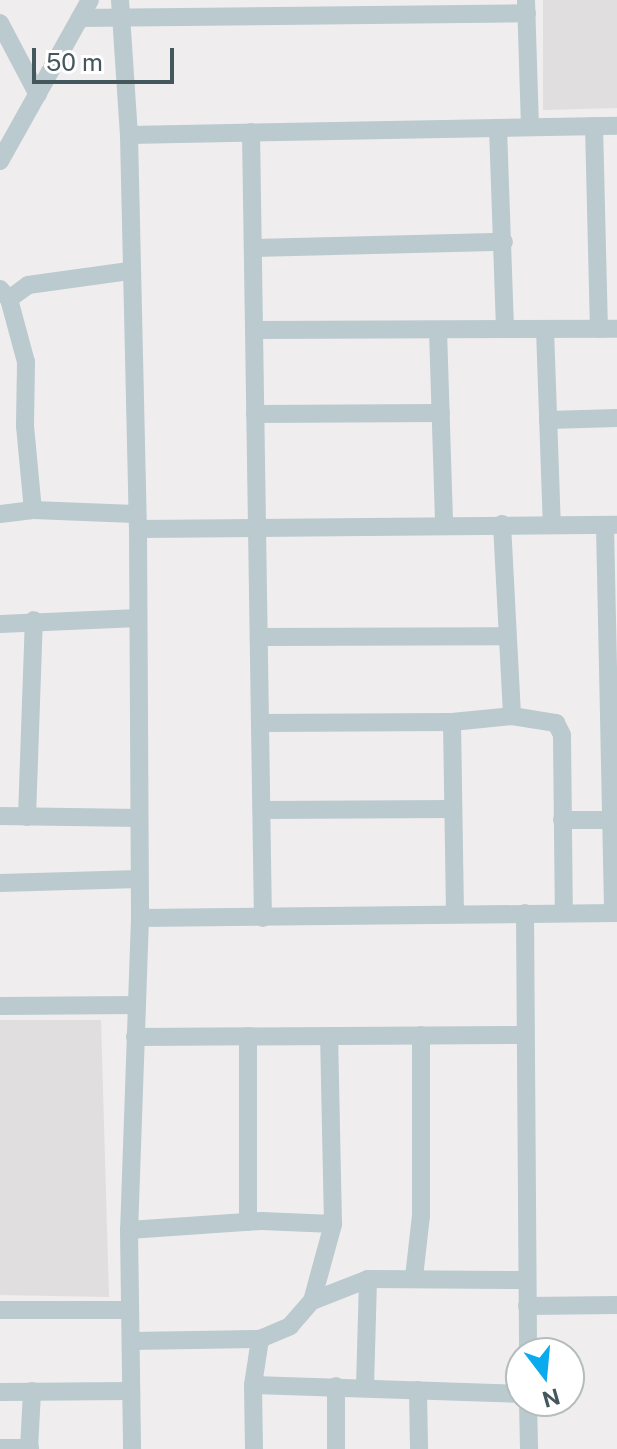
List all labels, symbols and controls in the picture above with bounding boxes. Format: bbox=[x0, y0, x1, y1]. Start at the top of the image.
scale bar bbox=[36, 32, 178, 82]
text: 50 m bbox=[46, 48, 103, 76]
north arrow bbox=[505, 1337, 585, 1417]
text: N bbox=[539, 1383, 563, 1413]

